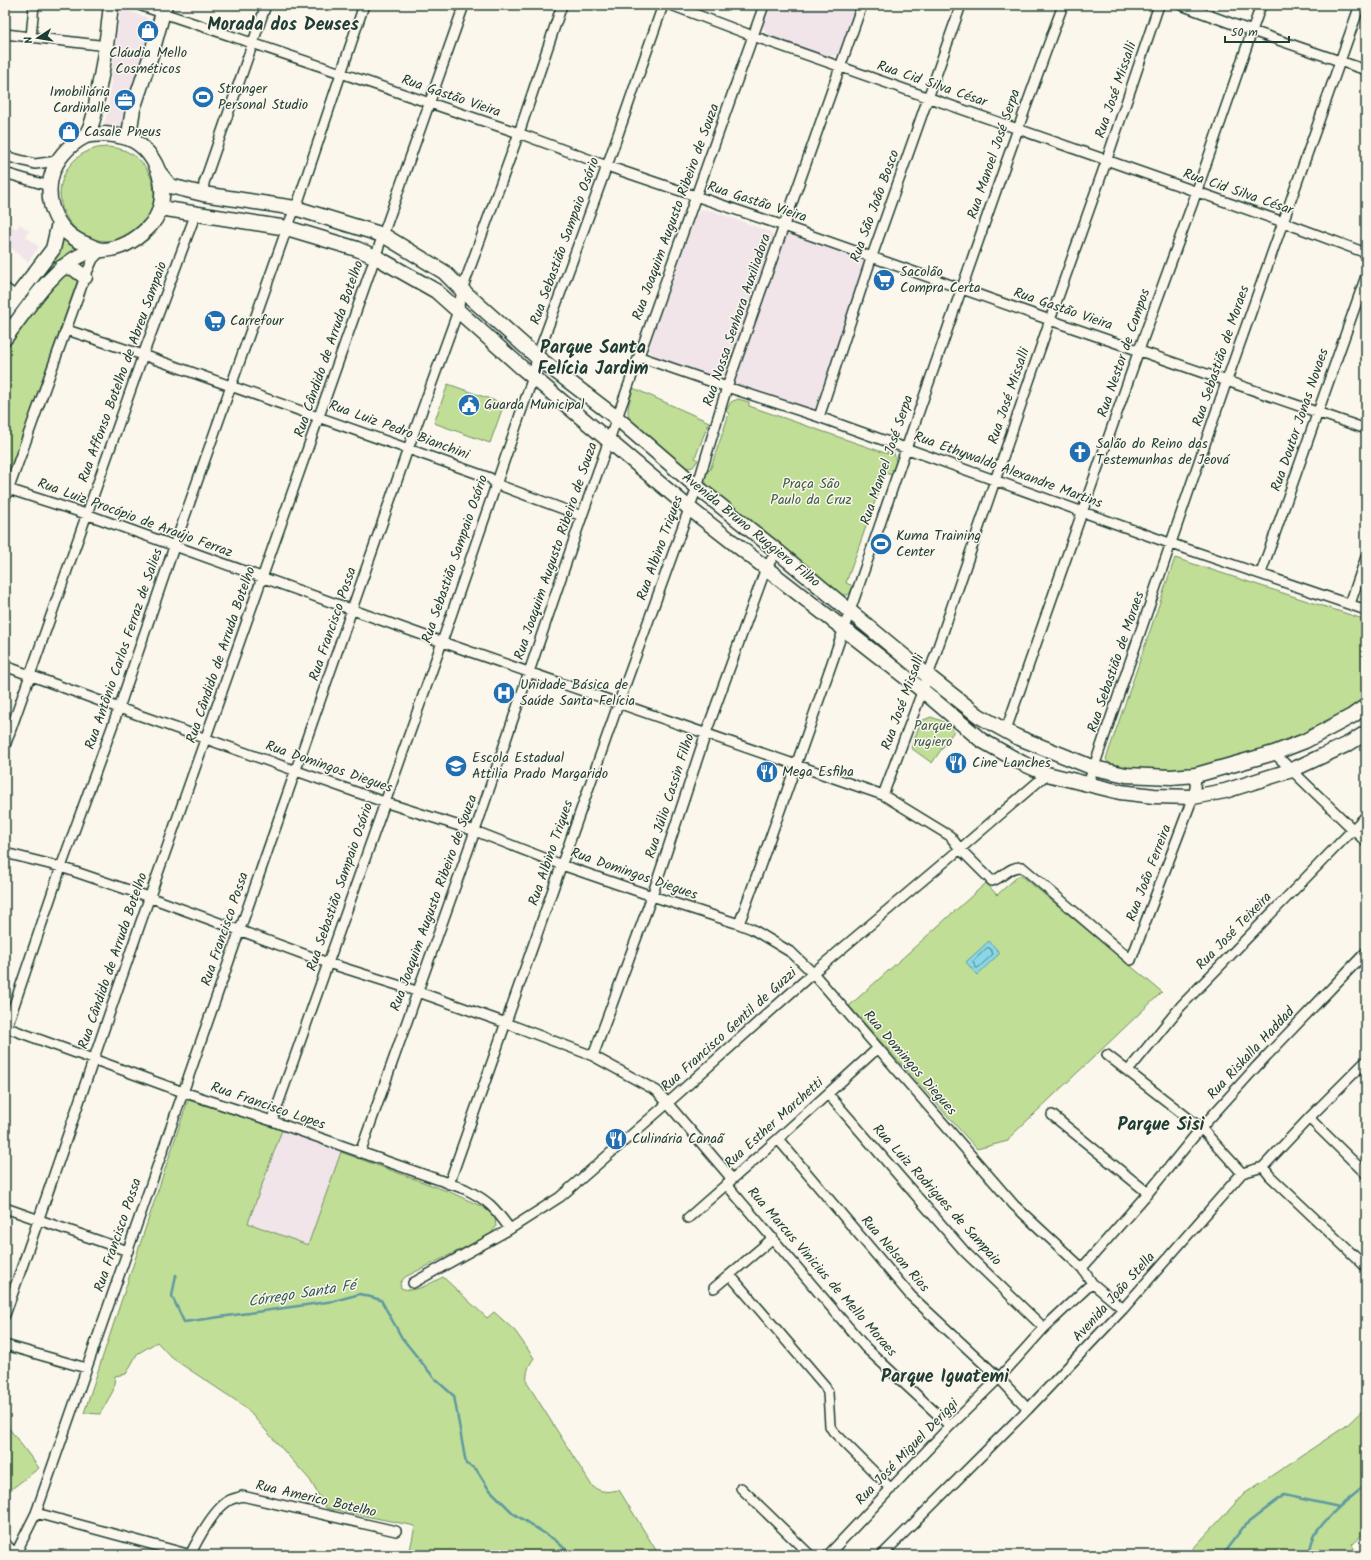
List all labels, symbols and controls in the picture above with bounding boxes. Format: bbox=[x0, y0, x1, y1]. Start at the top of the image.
district label: Morada dos Deuses bbox=[207, 11, 359, 40]
north arrow bbox=[18, 18, 58, 58]
shop icon: Cláudia Mello Cosméticos bbox=[135, 18, 161, 44]
scale bar bbox=[1225, 18, 1289, 44]
text: 50 m bbox=[1231, 23, 1258, 42]
text: N bbox=[20, 35, 39, 45]
street label: Rua José Missalli bbox=[1089, 38, 1143, 141]
place label: Cláudia Mello Cosméticos bbox=[109, 42, 187, 80]
street label: Rua Cid Silva César bbox=[874, 55, 991, 114]
street label: Rua Gastão Vieira bbox=[398, 69, 504, 123]
place label: Stronger Personal Studio bbox=[218, 78, 308, 116]
place label: Imobiliária Cardinalle bbox=[50, 81, 111, 119]
sports icon: Stronger Personal Studio bbox=[190, 84, 216, 110]
street label: Rua Manoel José Serpa bbox=[961, 86, 1027, 222]
office icon: Imobiliária Cardinalle bbox=[112, 87, 138, 113]
street label: Rua Joaquim Augusto Ribeiro de Souza bbox=[626, 101, 726, 323]
shop icon: Casale Pneus bbox=[56, 119, 82, 145]
place label: Casale Pneus bbox=[84, 121, 161, 143]
street label: Rua São João Bosco bbox=[844, 147, 906, 265]
street label: Rua Sebastião Sampaio Osório bbox=[524, 154, 606, 328]
street label: Rua Cid Silva César bbox=[1180, 163, 1297, 222]
street label: Rua Gastão Vieira bbox=[704, 176, 810, 228]
street label: Rua Nossa Senhora Auxiliadora bbox=[697, 231, 777, 409]
street label: Rua Affonso Botelho de Abreu Sampaio bbox=[73, 258, 173, 486]
street label: Rua Cândido de Arruda Botelho bbox=[288, 258, 370, 440]
place label: Sacolão Compra Certa bbox=[900, 261, 981, 299]
supermarket icon: Sacolão Compra Certa bbox=[871, 267, 897, 293]
street label: Rua Gastão Vieira bbox=[1010, 282, 1116, 336]
street label: Rua Sebastião de Moraes bbox=[1187, 283, 1255, 429]
street label: Rua Nestor de Campos bbox=[1092, 286, 1156, 420]
supermarket icon: Carrefour bbox=[202, 308, 228, 334]
place label: Carrefour bbox=[230, 310, 285, 332]
district label: Parque Santa Felícia Jardim bbox=[537, 334, 649, 384]
street label: Rua José Missalli bbox=[982, 344, 1036, 447]
street label: Rua Doutor Jonas Novaes bbox=[1265, 345, 1335, 495]
public building icon: Guarda Municipal bbox=[456, 392, 482, 418]
street label: Rua Manoel José Serpa bbox=[854, 392, 920, 528]
street label: Rua Luiz Pedro Bianchini bbox=[326, 394, 473, 466]
place label: Guarda Municipal bbox=[484, 394, 585, 416]
street label: Rua Ethywaldo Alexandre Martins bbox=[911, 426, 1105, 514]
place label: Salão do Reino das Testemunhas de Jeová bbox=[1096, 433, 1230, 471]
street label: Rua Joaquim Augusto Ribeiro de Souza bbox=[508, 439, 604, 663]
church icon: Salão do Reino das Testemunhas de Jeová bbox=[1067, 439, 1093, 465]
street label: Avenida Bruno Ruggiero Filho bbox=[677, 467, 825, 593]
street label: Rua Luiz Procópio de Araújo Ferraz bbox=[34, 472, 236, 564]
street label: Rua Sebastião Sampaio Osório bbox=[416, 472, 494, 646]
park label: Praça São Paulo da Cruz bbox=[770, 473, 852, 511]
street label: Rua Albino Triques bbox=[631, 492, 689, 604]
place label: Kuma Training Center bbox=[896, 525, 981, 563]
sports icon: Kuma Training Center bbox=[868, 531, 894, 557]
street label: Rua Antônio Carlos Ferraz de Salies bbox=[79, 545, 169, 753]
street label: Rua Cândido de Arruda Botelho bbox=[180, 564, 262, 746]
street label: Rua Francisco Possa bbox=[303, 564, 363, 684]
street label: Rua Sebastião de Moraes bbox=[1082, 589, 1150, 735]
street label: Rua José Missalli bbox=[875, 650, 931, 753]
place label: Unidade Básica de Saúde Santa Felícia bbox=[520, 674, 635, 712]
hospital icon: Unidade Básica de Saúde Santa Felícia bbox=[491, 680, 517, 706]
park label: Parque rugiero bbox=[914, 715, 953, 753]
street label: Rua Júlio Cassin Filho bbox=[639, 731, 701, 861]
street label: Rua Domingos Diegues bbox=[262, 735, 396, 799]
place label: Escola Estadual Attilia Prado Margarido bbox=[472, 747, 608, 785]
restaurant icon: Cine Lanches bbox=[943, 750, 969, 776]
place label: Cine Lanches bbox=[972, 752, 1051, 774]
school or university icon: Escola Estadual Attilia Prado Margarido bbox=[443, 753, 469, 779]
restaurant icon: Mega Esfiha bbox=[754, 759, 780, 785]
place label: Mega Esfiha bbox=[782, 761, 854, 783]
street label: Rua Joaquim Augusto Ribeiro de Souza bbox=[384, 792, 484, 1014]
street label: Rua Albino Triques bbox=[523, 797, 579, 909]
street label: Rua Sebastião Sampaio Osório bbox=[301, 800, 379, 974]
street label: Rua João Ferreira bbox=[1120, 821, 1178, 925]
street label: Rua Domingos Diegues bbox=[567, 842, 701, 906]
street label: Rua Francisco Possa bbox=[195, 869, 255, 989]
street label: Rua Cândido de Arruda Botelho bbox=[72, 870, 154, 1052]
street label: Rua José Teixeira bbox=[1191, 887, 1277, 975]
street label: Rua Francisco Gentil de Guzzi bbox=[656, 962, 803, 1097]
street label: Rua Riskalla Haddad bbox=[1202, 1001, 1301, 1104]
street label: Rua Domingos Diegues bbox=[858, 1005, 962, 1121]
street label: Rua Esther Marchetti bbox=[719, 1072, 829, 1174]
street label: Rua Francisco Lopes bbox=[208, 1076, 328, 1136]
district label: Parque Sisi bbox=[1117, 1111, 1205, 1140]
street label: Rua Luiz Rodrigues de Sampaio bbox=[867, 1119, 1007, 1271]
restaurant icon: Culinária Canaã bbox=[603, 1126, 629, 1152]
place label: Culinária Canaã bbox=[632, 1128, 725, 1150]
street label: Rua Francisco Possa bbox=[88, 1175, 148, 1295]
street label: Rua Marcus Vinicius de Mello Moraes bbox=[742, 1182, 902, 1362]
street label: Rua Nelson Rios bbox=[855, 1211, 935, 1297]
street label: Avenida João Stella bbox=[1067, 1247, 1161, 1347]
water label: Córrego Santa Fé bbox=[246, 1273, 361, 1314]
district label: Parque Iguatemi bbox=[881, 1363, 1009, 1392]
street label: Rua José Miguel Deriggi bbox=[850, 1393, 964, 1510]
street label: Rua Americo Botelho bbox=[253, 1474, 379, 1524]

